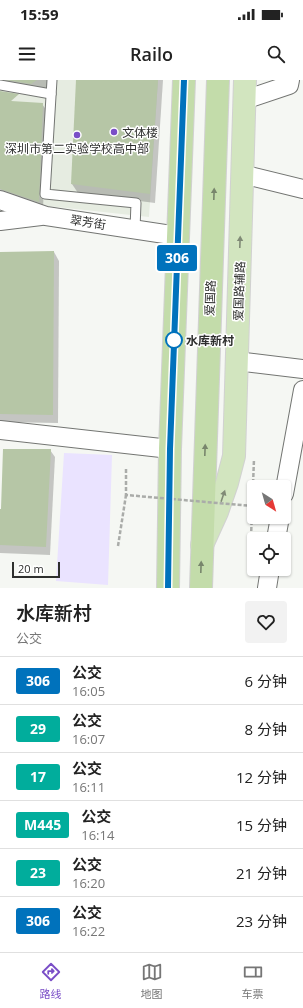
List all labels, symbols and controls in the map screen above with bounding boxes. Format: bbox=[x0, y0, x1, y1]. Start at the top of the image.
text: 15:59 bbox=[20, 4, 59, 24]
text: Railo bbox=[130, 42, 173, 66]
icon: menu bbox=[16, 43, 38, 65]
icon: search bbox=[265, 43, 287, 65]
place label: 文体楼 bbox=[122, 124, 158, 141]
marker: 文体楼 bbox=[109, 127, 119, 137]
marker: 深圳市第二实验学校高中部 bbox=[72, 130, 82, 140]
place label: 深圳市第二实验学校高中部 bbox=[5, 140, 149, 157]
one-way arrow bbox=[211, 187, 217, 200]
street label: 翠芳街 bbox=[69, 211, 107, 233]
one-way arrow bbox=[237, 235, 243, 248]
line badge: 306 bbox=[154, 245, 200, 271]
text: 306 bbox=[165, 248, 189, 267]
street label: 爱国路辅路 bbox=[229, 261, 249, 321]
street label: 爱国路 bbox=[201, 280, 219, 316]
marker: 水库新村 bbox=[165, 331, 183, 349]
place label: 水库新村 bbox=[186, 332, 234, 349]
one-way arrow bbox=[202, 444, 209, 456]
north arrow bbox=[247, 480, 291, 524]
map controls bbox=[247, 480, 291, 576]
one-way arrow bbox=[220, 490, 226, 502]
button: locate bbox=[247, 532, 291, 576]
scale bar bbox=[12, 560, 60, 579]
text: 20 m bbox=[18, 561, 44, 576]
one-way arrow bbox=[198, 561, 205, 573]
text: 水库新村 bbox=[16, 600, 92, 626]
button: heart bbox=[245, 601, 287, 643]
text: 公交 bbox=[16, 629, 42, 647]
text: 公交 bbox=[72, 662, 102, 682]
text: 306 bbox=[26, 671, 50, 690]
text: 6 分钟 bbox=[245, 671, 287, 691]
text: 16:05 bbox=[72, 682, 105, 700]
text: 公交 bbox=[72, 710, 102, 730]
text: 29 bbox=[30, 719, 46, 738]
text: 8 分钟 bbox=[245, 719, 287, 739]
text: 16:07 bbox=[72, 730, 105, 748]
text: 公交 bbox=[72, 758, 102, 778]
text: 17 bbox=[30, 767, 46, 786]
text: 12 分钟 bbox=[236, 767, 287, 787]
text: 16:11 bbox=[72, 778, 105, 796]
text: 公交 bbox=[81, 806, 111, 826]
text: M445 bbox=[24, 815, 61, 834]
text: 15 分钟 bbox=[236, 815, 287, 835]
text: 16:14 bbox=[81, 826, 114, 844]
text: 公交 bbox=[72, 854, 102, 874]
text: 23 bbox=[30, 863, 46, 882]
text: 21 分钟 bbox=[236, 863, 287, 883]
text: 16:20 bbox=[72, 874, 105, 892]
text: 公交 bbox=[72, 902, 102, 922]
text: 306 bbox=[26, 911, 50, 930]
text: 23 分钟 bbox=[236, 911, 287, 931]
text: 16:22 bbox=[72, 922, 105, 940]
tab: 路线 bbox=[40, 961, 62, 1001]
tab: 地图 bbox=[141, 961, 163, 1001]
tab: 车票 bbox=[242, 961, 264, 1001]

